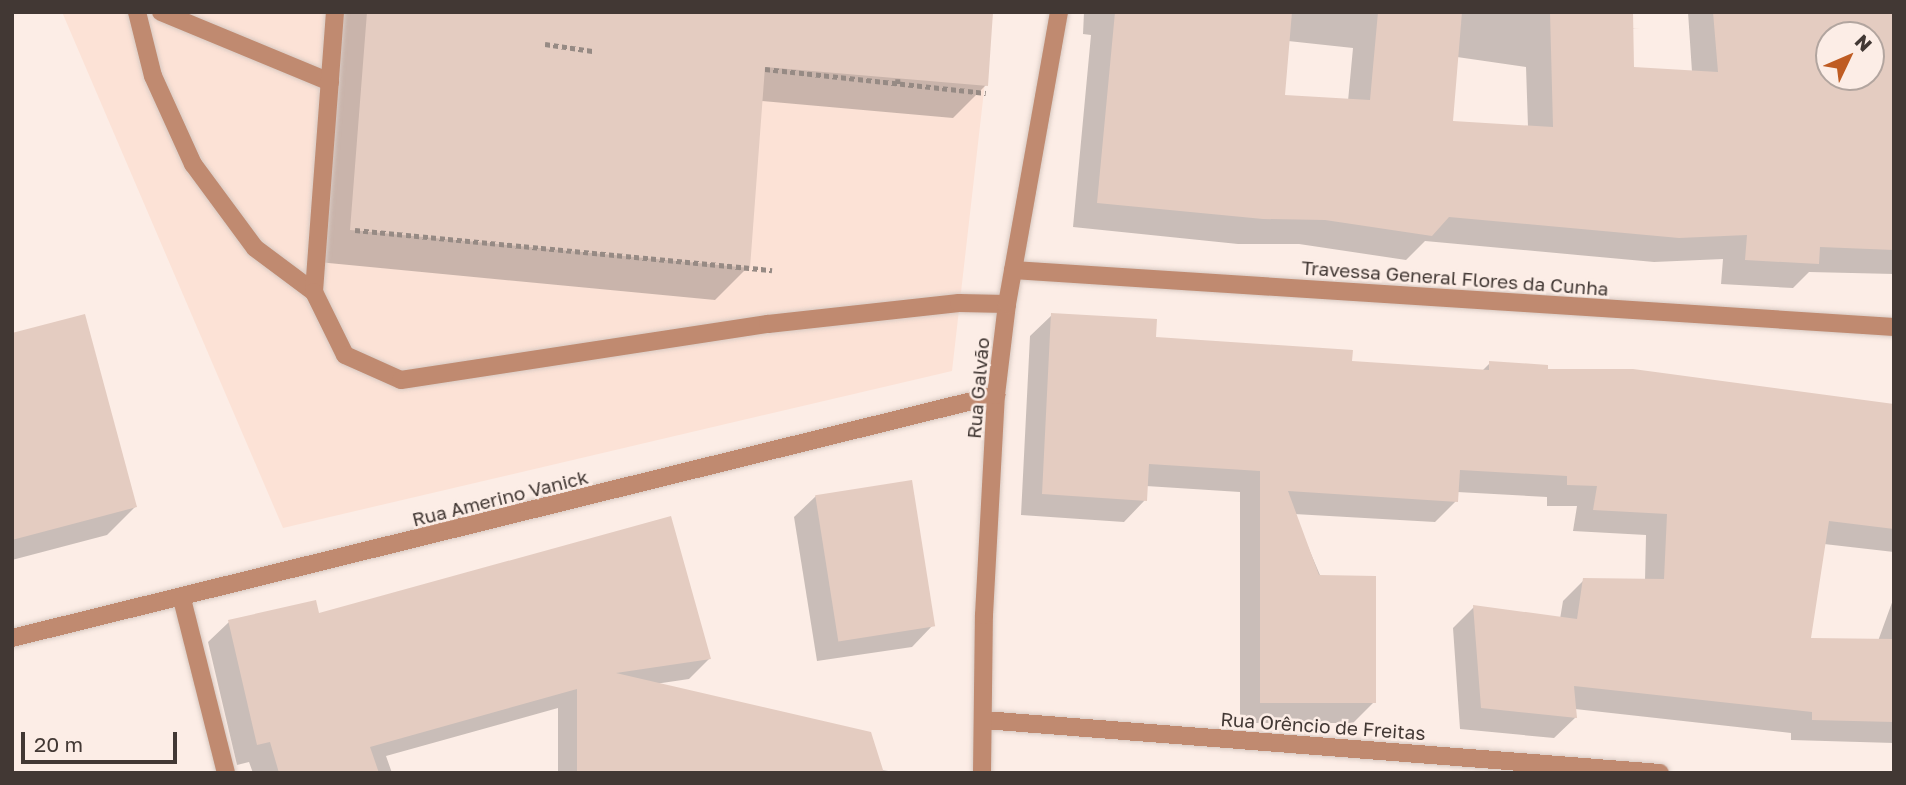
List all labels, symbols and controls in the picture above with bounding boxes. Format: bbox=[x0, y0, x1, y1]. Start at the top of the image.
north arrow bbox=[1815, 21, 1885, 91]
text: N bbox=[1851, 29, 1877, 56]
street label: Travessa General Flores da Cunha bbox=[1301, 256, 1609, 300]
street label: Rua Galvão bbox=[962, 336, 994, 440]
street label: Rua Amerino Vanick bbox=[410, 465, 590, 531]
street label: Rua Orêncio de Freitas bbox=[1220, 707, 1426, 745]
scale bar bbox=[24, 718, 180, 762]
text: 20 m bbox=[34, 731, 83, 757]

